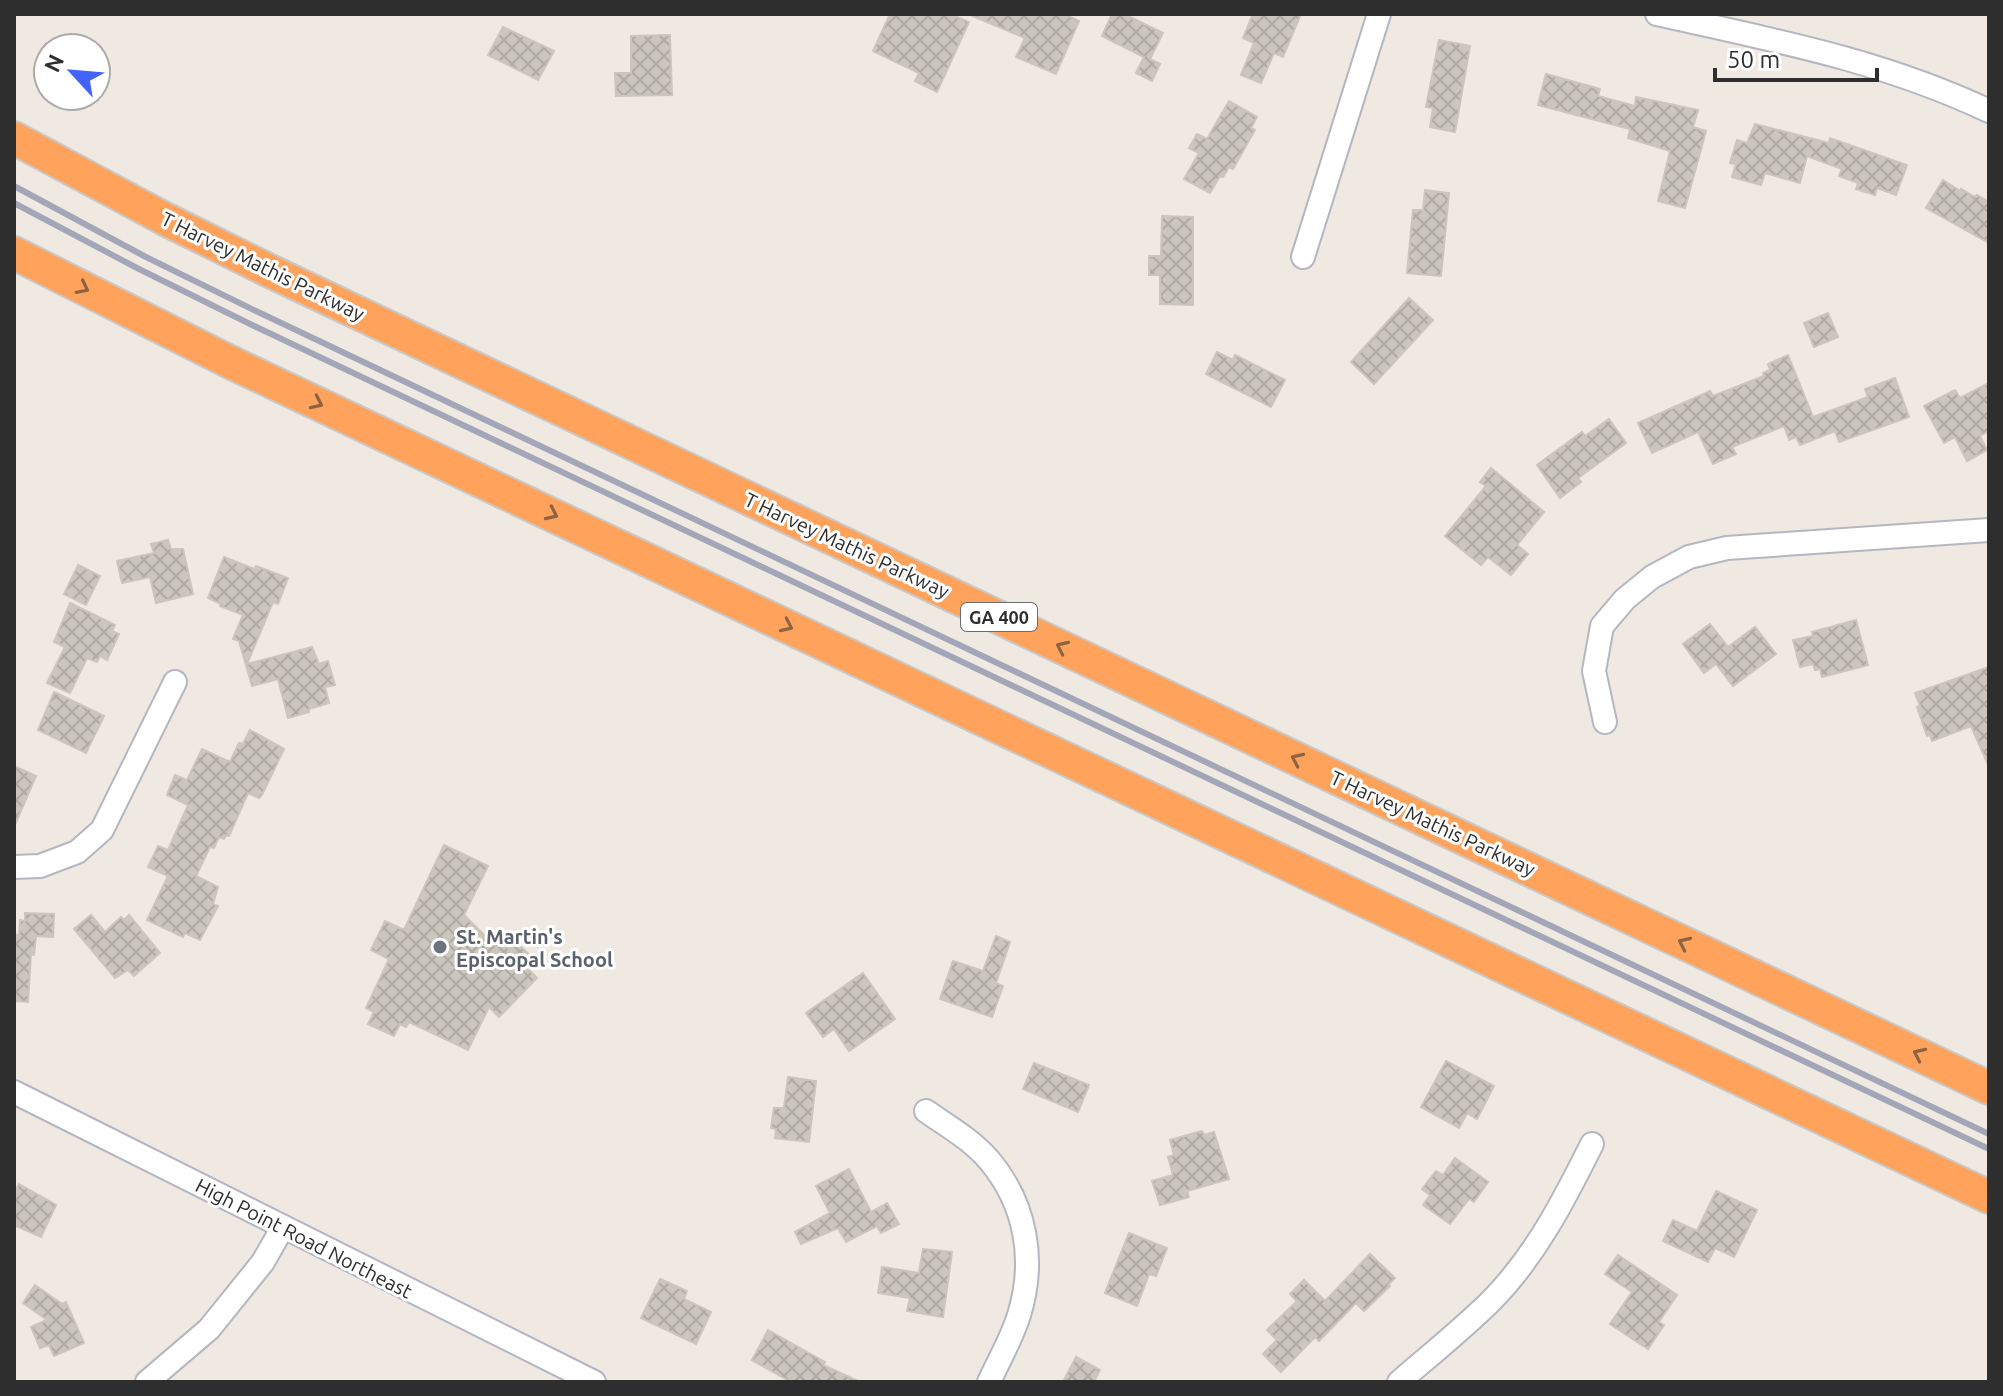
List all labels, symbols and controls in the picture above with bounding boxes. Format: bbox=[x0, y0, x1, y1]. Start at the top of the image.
north arrow bbox=[32, 32, 112, 112]
scale bar bbox=[1715, 32, 1877, 82]
text: 50 m bbox=[1727, 46, 1780, 73]
text: N bbox=[39, 50, 68, 76]
street label: T Harvey Mathis Parkway bbox=[158, 207, 369, 325]
one-way arrow bbox=[75, 279, 90, 294]
one-way arrow bbox=[308, 393, 323, 409]
street label: T Harvey Mathis Parkway bbox=[741, 487, 953, 603]
one-way arrow bbox=[543, 504, 558, 520]
road number: GA 400 bbox=[961, 603, 1037, 631]
one-way arrow bbox=[778, 616, 793, 632]
one-way arrow bbox=[1056, 641, 1071, 657]
one-way arrow bbox=[1291, 753, 1305, 769]
street label: T Harvey Mathis Parkway bbox=[1327, 765, 1539, 881]
place label: St. Martin's Episcopal School bbox=[456, 925, 613, 971]
one-way arrow bbox=[1677, 937, 1692, 953]
marker: St. Martin's Episcopal School bbox=[431, 938, 449, 956]
one-way arrow bbox=[1912, 1048, 1927, 1064]
street label: High Point Road Northeast bbox=[192, 1173, 416, 1303]

